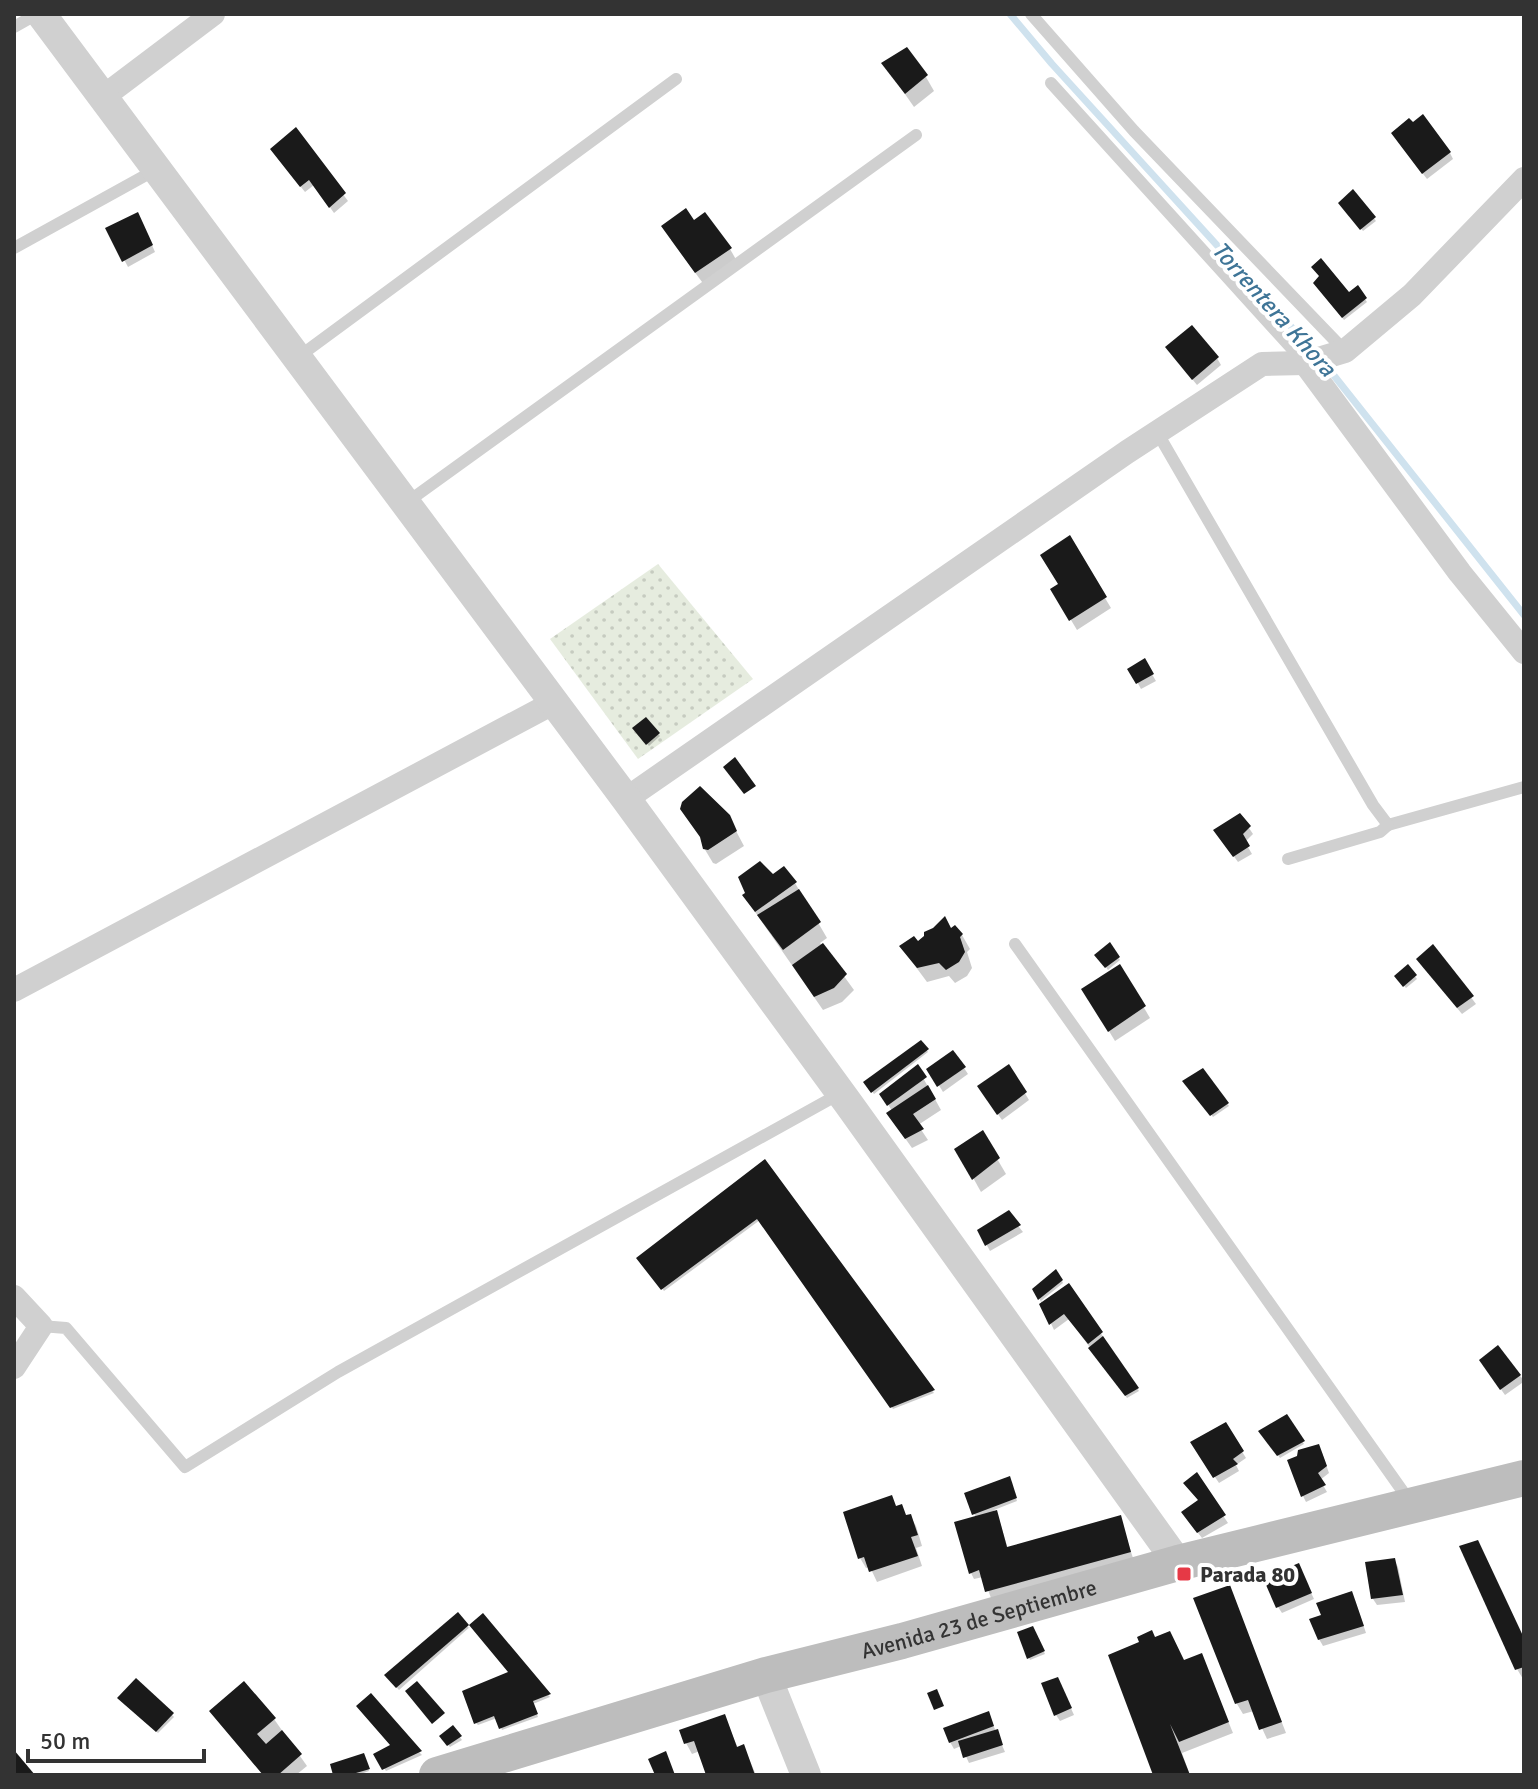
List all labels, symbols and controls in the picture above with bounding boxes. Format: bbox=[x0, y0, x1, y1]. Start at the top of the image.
water label: Torrentera Khora bbox=[1205, 235, 1343, 383]
place label: Parada 80 bbox=[1200, 1561, 1295, 1588]
marker: Parada 80 bbox=[1175, 1565, 1193, 1583]
street label: Avenida 23 de Septiembre bbox=[858, 1573, 1100, 1664]
scale bar bbox=[28, 1713, 204, 1763]
text: 50 m bbox=[40, 1726, 90, 1756]

